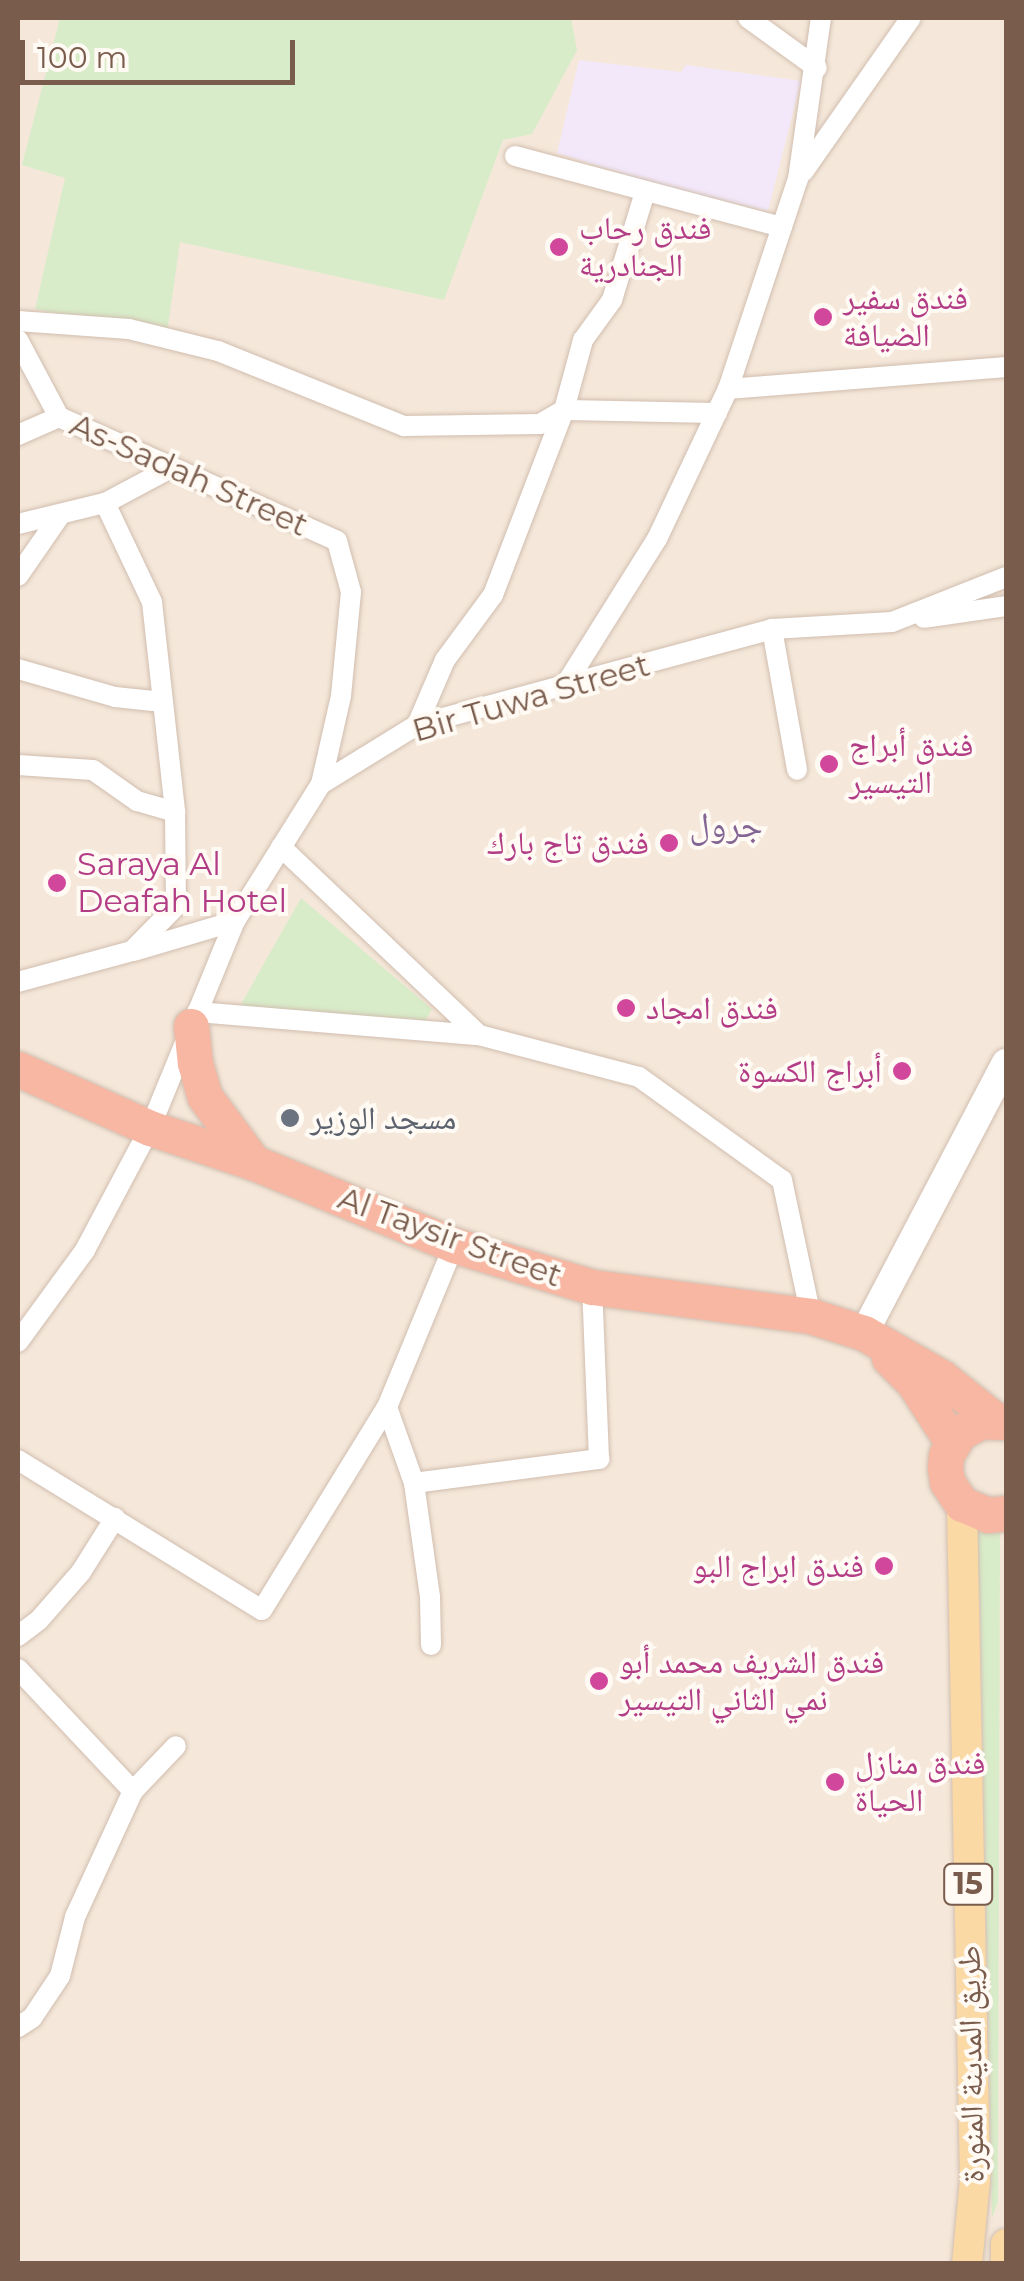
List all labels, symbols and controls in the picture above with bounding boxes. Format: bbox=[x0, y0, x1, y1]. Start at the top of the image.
scale bar bbox=[25, 20, 300, 82]
text: 100 m bbox=[37, 39, 127, 76]
place label: فندق رحاب الجنادرية bbox=[579, 210, 712, 285]
marker: فندق رحاب الجنادرية bbox=[548, 236, 570, 258]
place label: فندق سفير الضيافة bbox=[843, 280, 968, 355]
marker: فندق سفير الضيافة bbox=[812, 306, 834, 328]
street label: As-Sadah Street bbox=[64, 405, 314, 545]
street label: Bir Tuwa Street bbox=[408, 646, 654, 750]
place label: فندق أبراج التيسير bbox=[849, 727, 973, 802]
marker: فندق أبراج التيسير bbox=[818, 753, 840, 775]
district label: جرول bbox=[689, 804, 763, 846]
place label: فندق تاج بارك bbox=[487, 824, 649, 862]
marker: فندق تاج بارك bbox=[658, 832, 680, 854]
place label: Saraya Al Deafah Hotel bbox=[77, 846, 287, 921]
marker: Saraya Al Deafah Hotel bbox=[46, 872, 68, 894]
place label: فندق امجاد bbox=[646, 989, 778, 1027]
marker: فندق امجاد bbox=[615, 997, 637, 1019]
place label: أبراج الكسوة bbox=[738, 1052, 882, 1090]
marker: أبراج الكسوة bbox=[891, 1060, 913, 1082]
place label: مسجد الوزير bbox=[310, 1099, 456, 1137]
marker: مسجد الوزير bbox=[279, 1107, 301, 1129]
street label: Al Taysir Street bbox=[333, 1179, 567, 1295]
place label: فندق ابراج البو bbox=[693, 1547, 864, 1585]
marker: فندق ابراج البو bbox=[873, 1555, 895, 1577]
place label: فندق الشريف محمد أبو نمي الثاني التيسير bbox=[619, 1644, 884, 1719]
marker: فندق الشريف محمد أبو نمي الثاني التيسير bbox=[588, 1670, 610, 1692]
place label: فندق منازل الحياة bbox=[855, 1745, 985, 1820]
marker: فندق منازل الحياة bbox=[824, 1771, 846, 1793]
road number: 15 bbox=[943, 1859, 993, 1909]
street label: طريق المدينة المنورة bbox=[950, 1945, 992, 2183]

